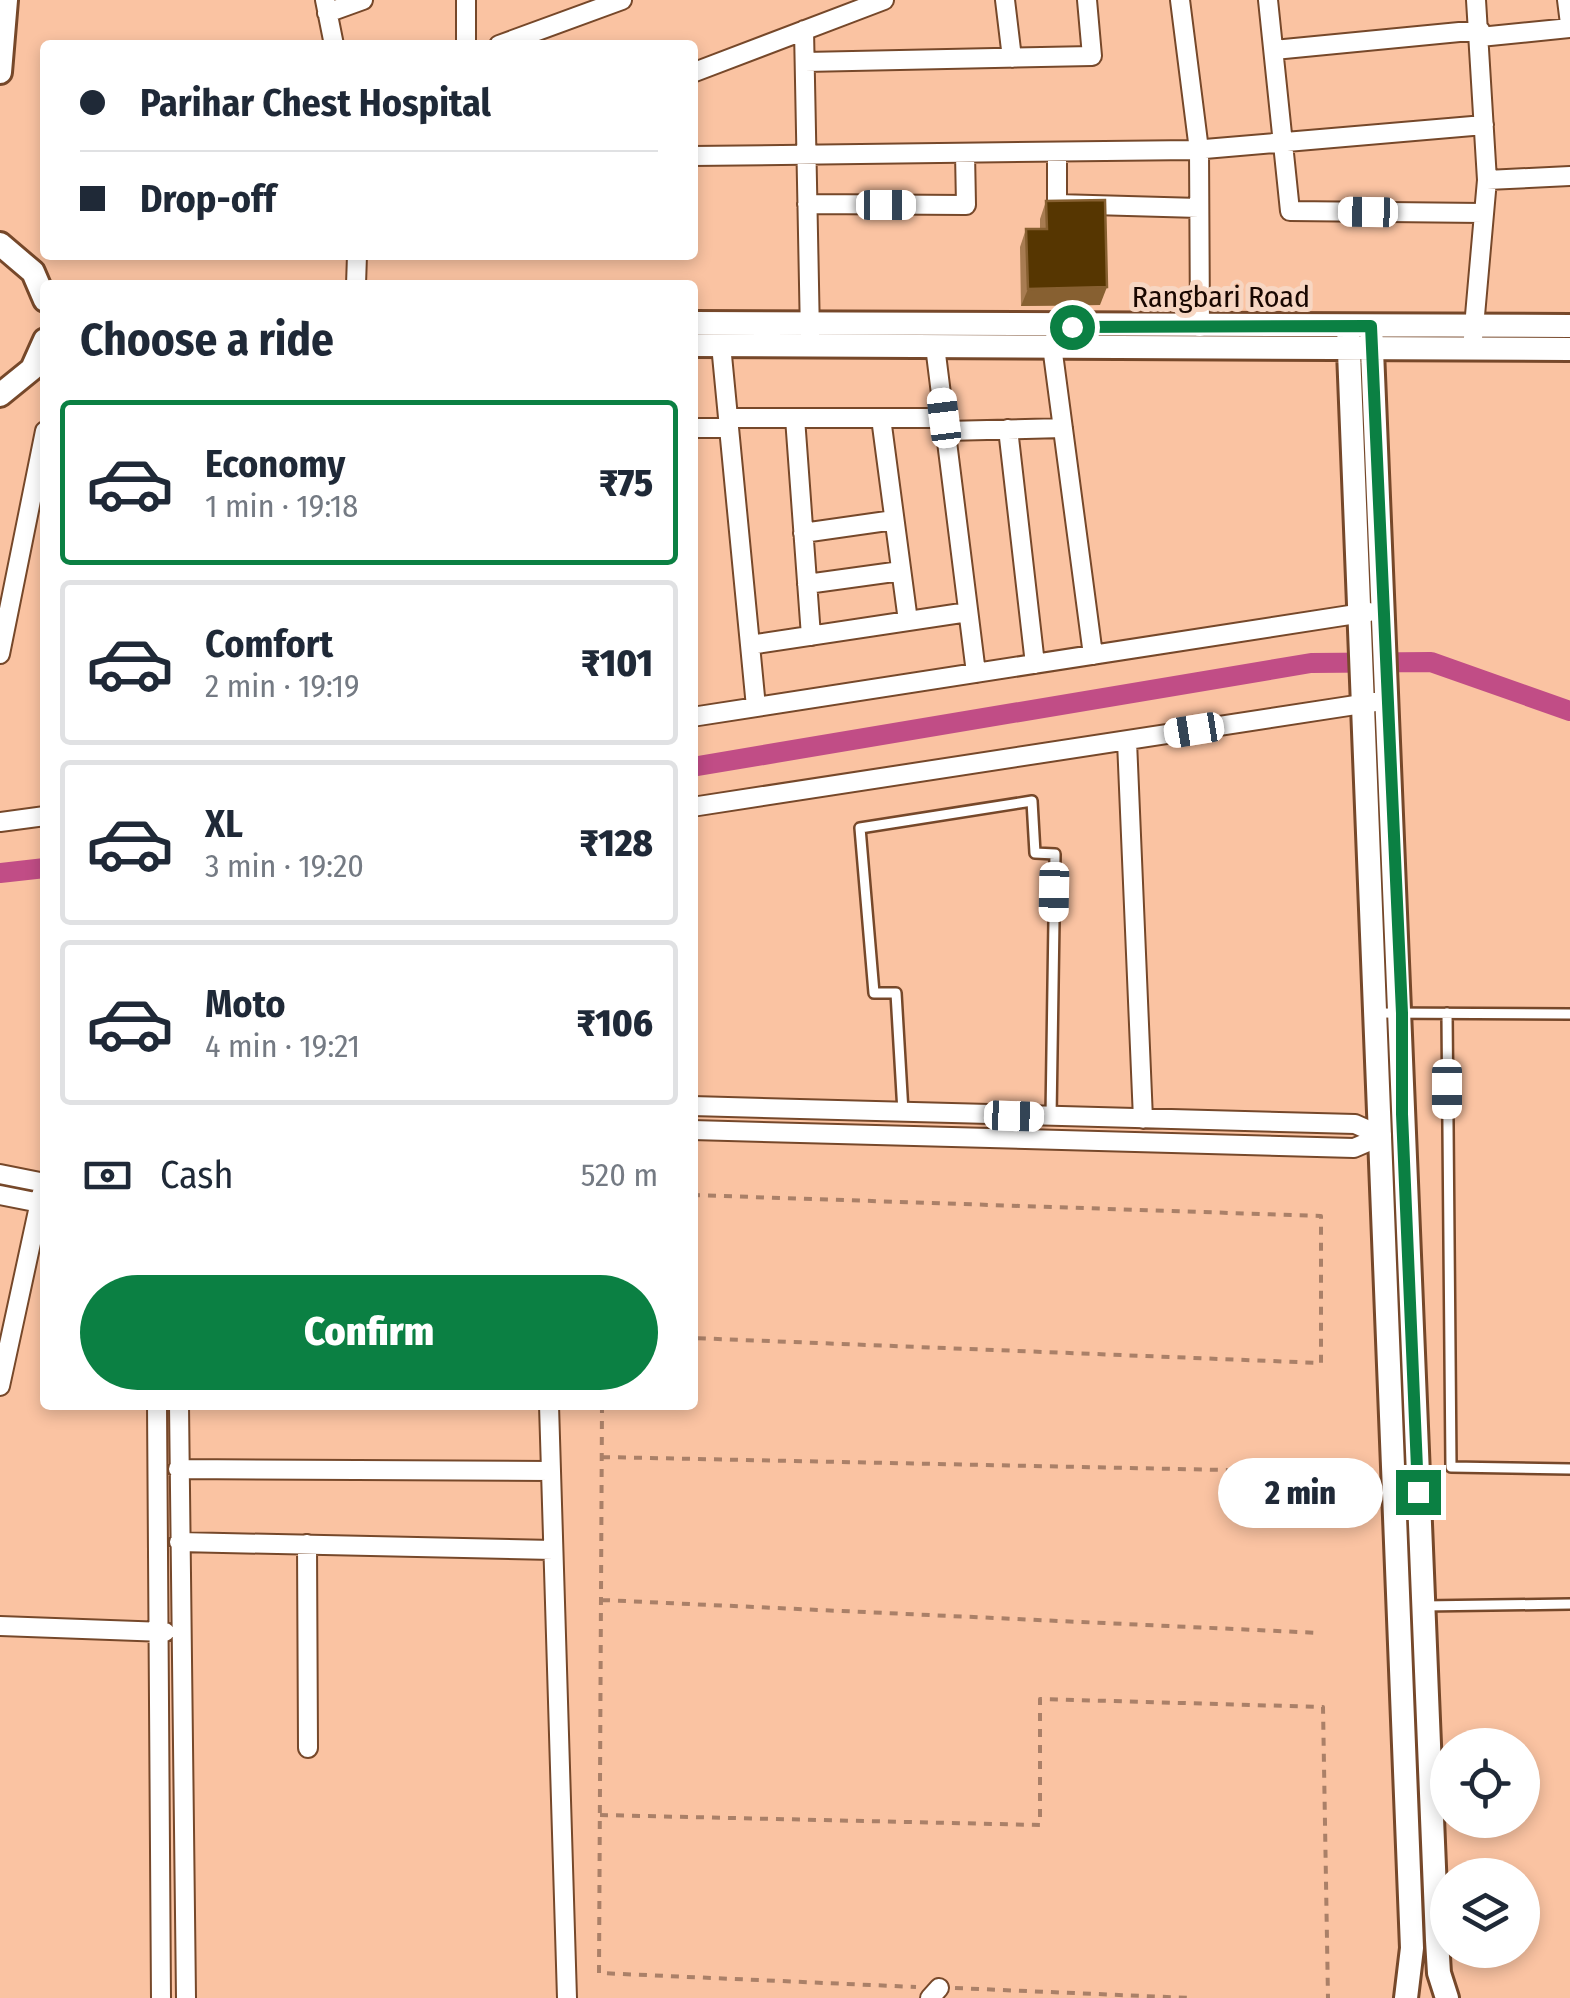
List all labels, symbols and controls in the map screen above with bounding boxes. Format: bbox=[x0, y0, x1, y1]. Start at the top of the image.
text: Parihar Chest Hospital bbox=[140, 80, 491, 126]
text: Drop-off bbox=[140, 176, 276, 222]
car bbox=[856, 190, 916, 220]
car bbox=[1338, 196, 1398, 228]
street label: Rangbari Road bbox=[1132, 279, 1310, 315]
route start bbox=[1050, 305, 1095, 350]
text: Choose a ride bbox=[80, 313, 334, 367]
car bbox=[925, 386, 963, 450]
icon: car bbox=[85, 438, 175, 528]
text: Economy bbox=[205, 441, 345, 487]
text: ₹75 bbox=[599, 460, 653, 506]
text: 1 min · 19:18 bbox=[205, 487, 358, 525]
icon: car bbox=[85, 618, 175, 708]
text: Comfort bbox=[205, 621, 333, 667]
text: ₹101 bbox=[581, 640, 653, 686]
text: 2 min · 19:19 bbox=[205, 667, 360, 705]
car bbox=[1162, 710, 1226, 750]
icon: car bbox=[85, 798, 175, 888]
text: XL bbox=[205, 801, 243, 847]
text: ₹128 bbox=[580, 820, 653, 866]
text: 3 min · 19:20 bbox=[205, 847, 364, 885]
car bbox=[1038, 862, 1070, 922]
icon: car bbox=[85, 978, 175, 1068]
text: Moto bbox=[205, 981, 286, 1027]
text: ₹106 bbox=[577, 1000, 653, 1046]
text: 4 min · 19:21 bbox=[205, 1027, 360, 1065]
car bbox=[1432, 1059, 1462, 1119]
car bbox=[983, 1100, 1045, 1132]
icon: cash bbox=[80, 1148, 135, 1203]
text: Cash bbox=[160, 1152, 234, 1198]
text: 520 m bbox=[581, 1156, 658, 1194]
button: Confirm bbox=[80, 1275, 658, 1390]
callout: 2 min bbox=[1218, 1457, 1383, 1527]
route end bbox=[1396, 1470, 1441, 1515]
text: 2 min bbox=[1265, 1474, 1336, 1512]
map controls bbox=[1430, 1728, 1540, 1968]
button: locate bbox=[1430, 1728, 1540, 1838]
button: layers bbox=[1430, 1858, 1540, 1968]

